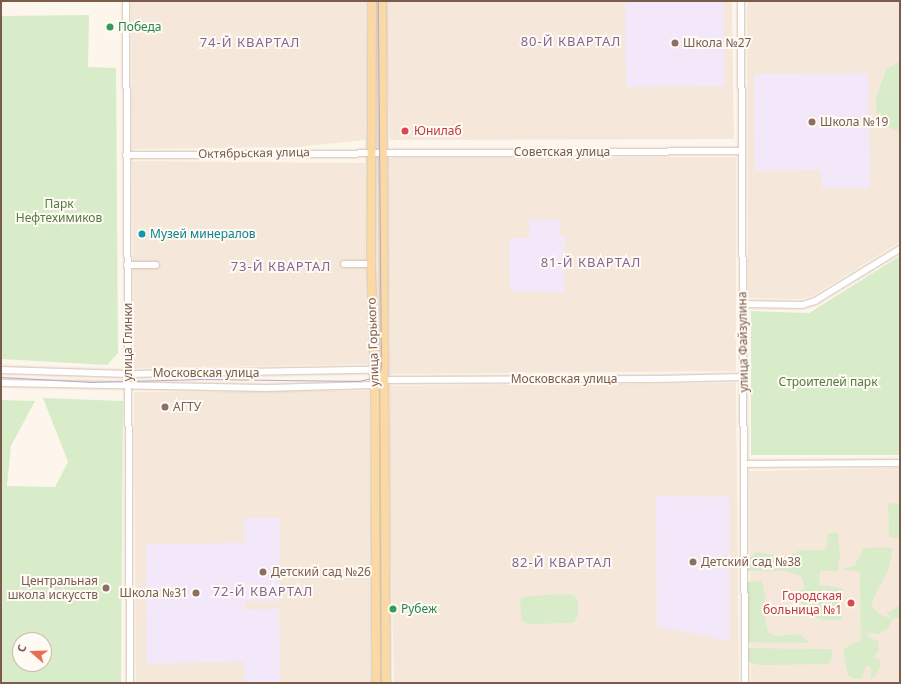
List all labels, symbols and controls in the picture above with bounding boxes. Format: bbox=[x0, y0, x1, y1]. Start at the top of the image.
place label: Победа bbox=[118, 20, 162, 34]
marker: Победа bbox=[105, 22, 115, 32]
district label: 80-Й КВАРТАЛ bbox=[521, 33, 621, 49]
district label: 74-Й КВАРТАЛ bbox=[200, 34, 300, 50]
place label: Школа №27 bbox=[683, 36, 751, 50]
marker: Школа №27 bbox=[670, 38, 680, 48]
place label: Школа №19 bbox=[820, 115, 888, 129]
marker: Школа №19 bbox=[807, 117, 817, 127]
place label: Юнилаб bbox=[414, 124, 462, 138]
marker: Юнилаб bbox=[399, 125, 411, 137]
street label: Октябрьская улица bbox=[198, 145, 310, 161]
street label: Советская улица bbox=[514, 145, 610, 159]
park label: Парк Нефтехимиков bbox=[16, 197, 102, 225]
place label: Музей минералов bbox=[150, 227, 256, 241]
marker: Музей минералов bbox=[137, 229, 147, 239]
district label: 81-Й КВАРТАЛ bbox=[541, 254, 641, 270]
district label: 73-Й КВАРТАЛ bbox=[231, 258, 331, 274]
street label: улица Файзулина bbox=[735, 291, 751, 393]
street label: улица Горького bbox=[364, 297, 382, 387]
street label: улица Глинки bbox=[121, 303, 135, 381]
street label: Московская улица bbox=[153, 366, 259, 380]
street label: Московская улица bbox=[511, 372, 617, 386]
park label: Строителей парк bbox=[778, 375, 878, 389]
place label: АГТУ bbox=[173, 400, 201, 414]
marker: АГТУ bbox=[160, 402, 170, 412]
district label: 82-Й КВАРТАЛ bbox=[512, 554, 612, 570]
place label: Детский сад №38 bbox=[701, 555, 801, 569]
marker: Детский сад №38 bbox=[688, 557, 698, 567]
place label: Детский сад №26 bbox=[271, 565, 371, 579]
marker: Детский сад №26 bbox=[258, 567, 268, 577]
place label: Центральная школа искусств bbox=[8, 574, 98, 602]
marker: Центральная школа искусств bbox=[101, 583, 111, 593]
district label: 72-Й КВАРТАЛ bbox=[213, 583, 313, 599]
place label: Школа №31 bbox=[120, 586, 188, 600]
marker: Школа №31 bbox=[191, 588, 201, 598]
place label: Городская больница №1 bbox=[763, 589, 842, 617]
marker: Городская больница №1 bbox=[845, 597, 857, 609]
place label: Рубеж bbox=[401, 602, 437, 616]
marker: Рубеж bbox=[388, 604, 398, 614]
north arrow bbox=[12, 632, 52, 672]
text: С bbox=[13, 642, 29, 654]

